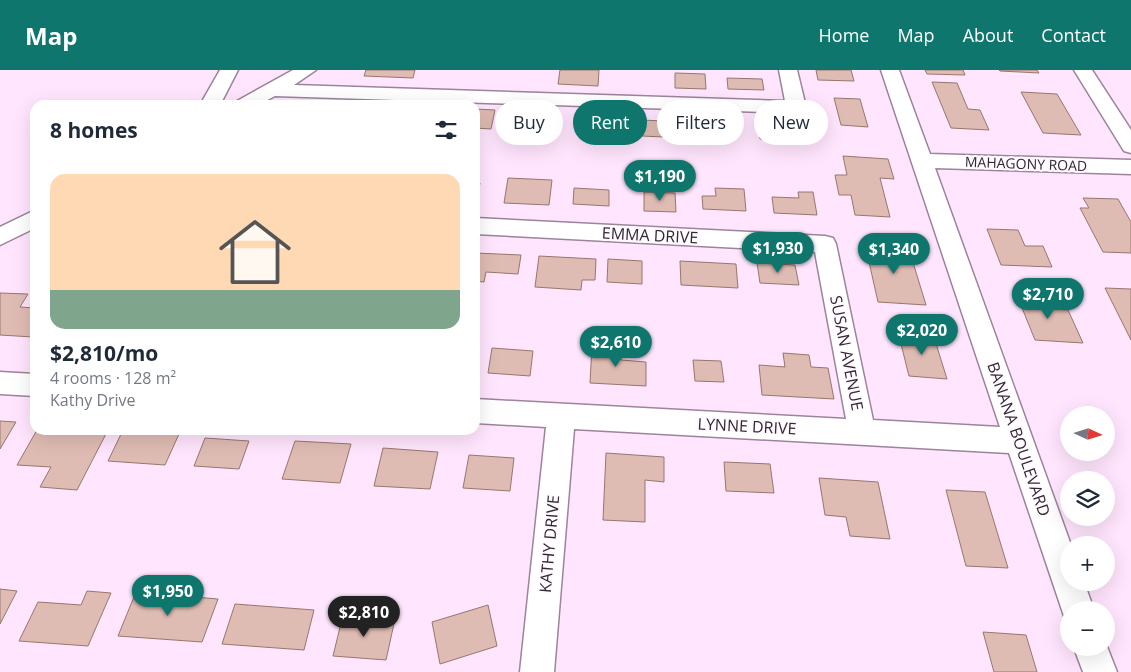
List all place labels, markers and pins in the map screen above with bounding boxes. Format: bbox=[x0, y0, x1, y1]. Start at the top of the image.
pin: $1,190 bbox=[619, 160, 701, 202]
pin: $1,930 bbox=[737, 232, 819, 274]
pin: $1,340 bbox=[853, 232, 935, 275]
pin: $2,710 bbox=[1007, 278, 1089, 320]
pin: $2,020 bbox=[881, 314, 963, 356]
pin: $2,610 bbox=[575, 326, 657, 368]
pin: $1,950 bbox=[127, 574, 209, 617]
pin: $2,810 bbox=[323, 596, 405, 638]

